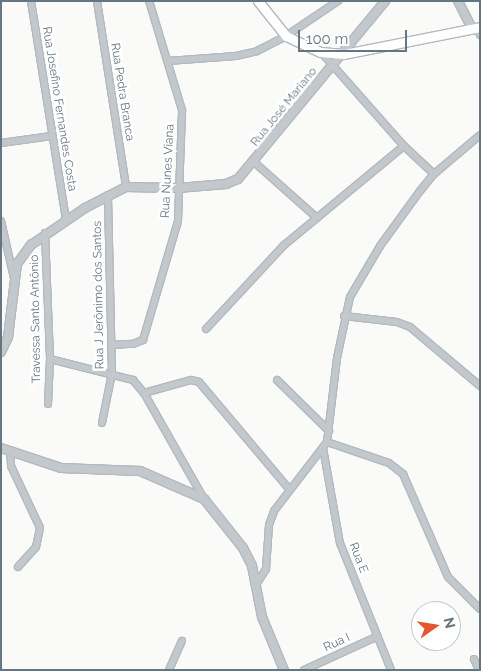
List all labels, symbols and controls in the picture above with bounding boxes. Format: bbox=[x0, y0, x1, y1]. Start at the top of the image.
scale bar bbox=[301, 20, 410, 52]
street label: Rua Josefino Fernandes Costa bbox=[39, 25, 79, 193]
text: 100 m bbox=[306, 30, 348, 48]
street label: Rua Pedra Branca bbox=[107, 42, 137, 142]
street label: Rua José Mariano bbox=[248, 65, 320, 149]
street label: Rua Nunes Viana bbox=[158, 123, 178, 219]
street label: Rua J Jerônimo dos Santos bbox=[91, 220, 107, 370]
street label: Travessa Santo Antônio bbox=[28, 254, 44, 384]
street label: Rua E bbox=[346, 541, 370, 575]
north arrow bbox=[411, 601, 461, 651]
text: N bbox=[441, 616, 459, 630]
street label: Rua I bbox=[322, 631, 352, 655]

